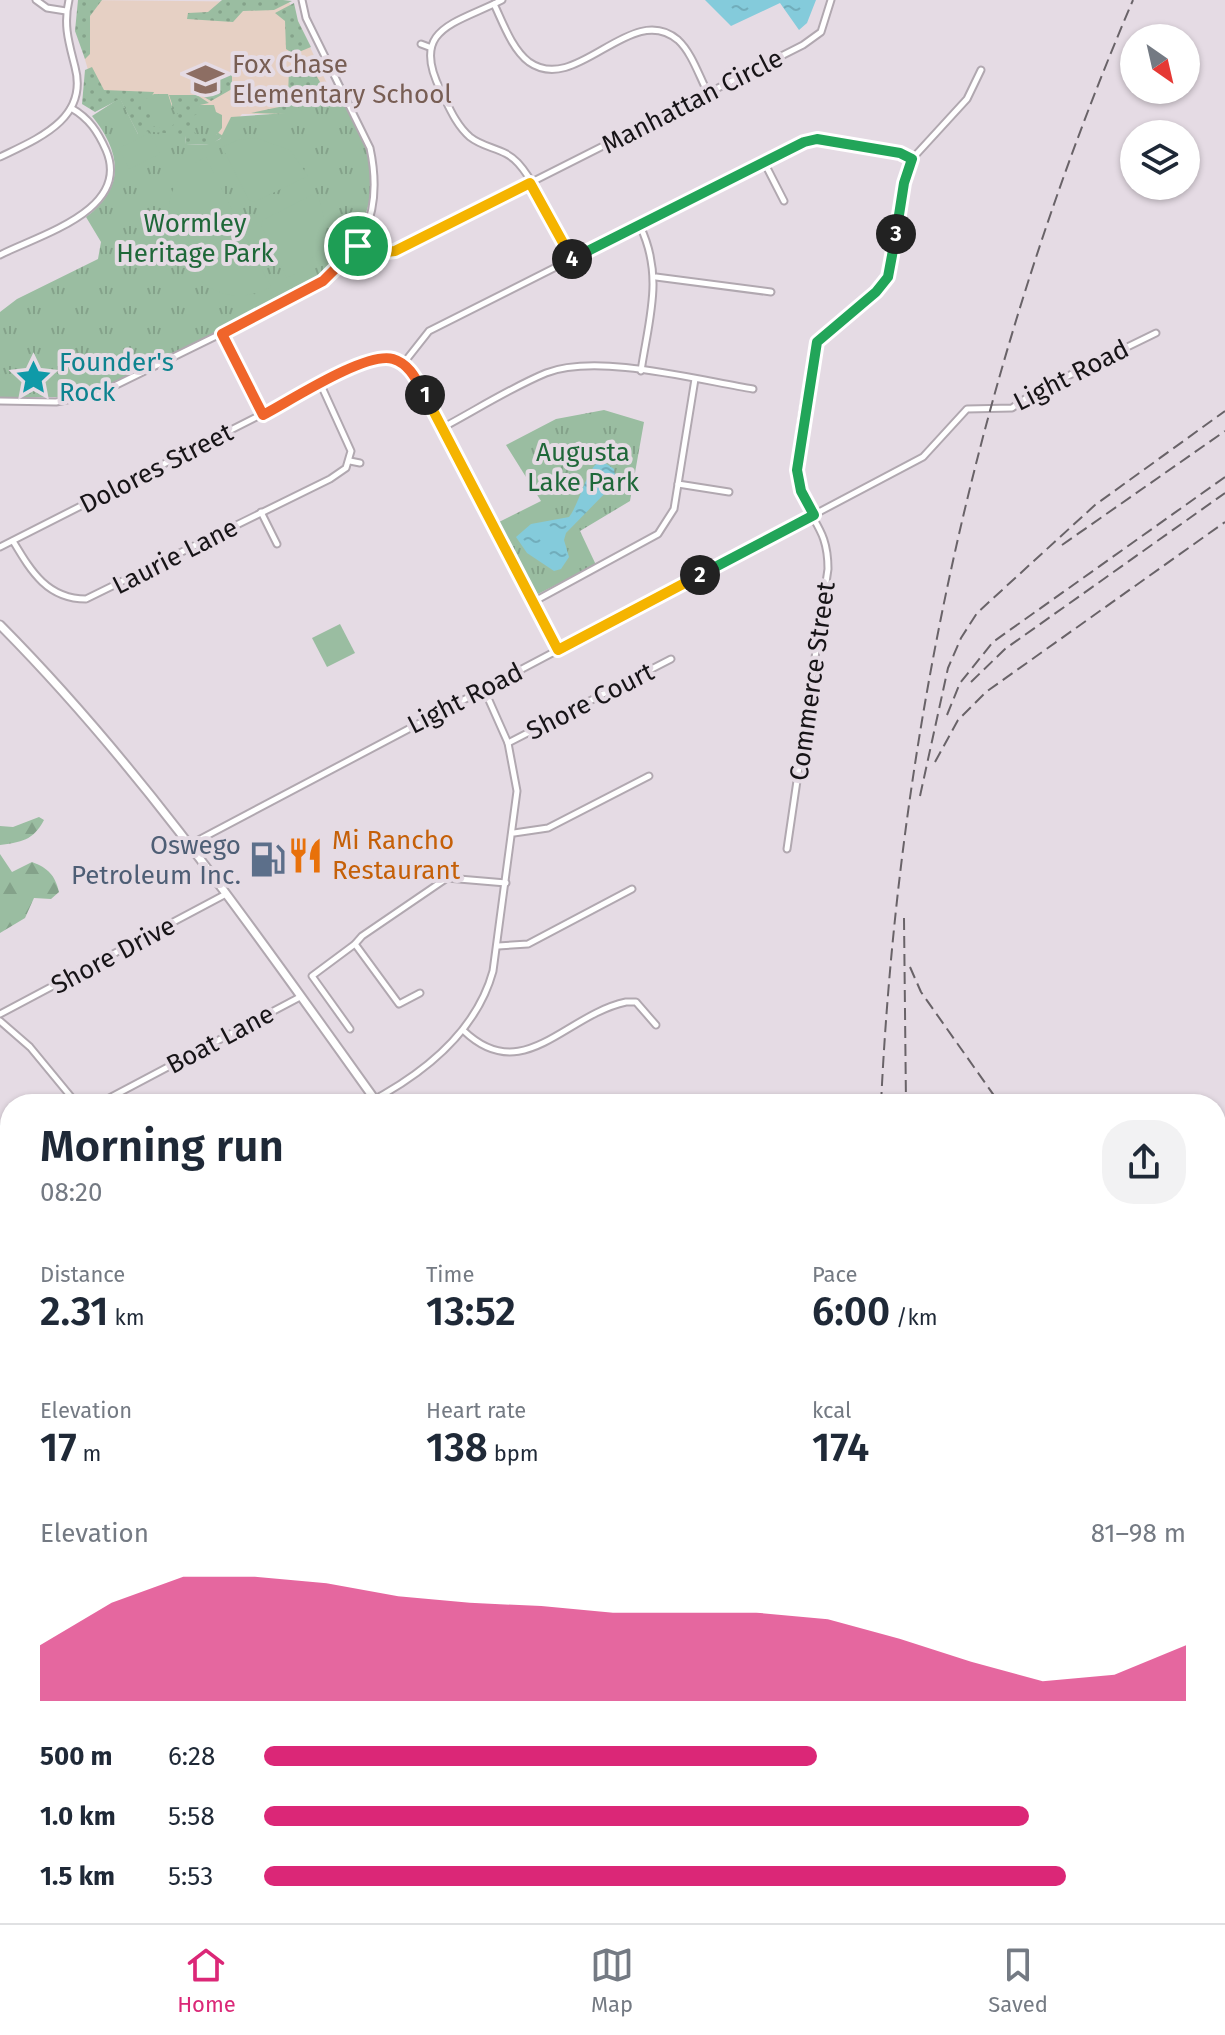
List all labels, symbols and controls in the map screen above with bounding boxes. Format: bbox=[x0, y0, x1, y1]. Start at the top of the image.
north arrow bbox=[1120, 24, 1200, 104]
map controls bbox=[1120, 24, 1200, 200]
street label: Manhattan Circle bbox=[596, 42, 788, 160]
place label: Fox Chase Elementary School bbox=[232, 49, 452, 110]
school or university icon: Fox Chase Elementary School bbox=[187, 60, 225, 98]
button: layers bbox=[1120, 120, 1200, 200]
park label: Wormley Heritage Park bbox=[116, 208, 275, 269]
pin bbox=[324, 212, 392, 280]
pin: 3 bbox=[876, 214, 916, 254]
text: 3 bbox=[890, 220, 902, 247]
icon: arrive bbox=[336, 224, 380, 268]
pin: 4 bbox=[552, 239, 592, 279]
text: 4 bbox=[566, 245, 578, 272]
street label: Light Road bbox=[1008, 333, 1134, 418]
place label: Founder's Rock bbox=[59, 347, 174, 408]
place icon: Founder's Rock bbox=[14, 358, 52, 396]
pin: 1 bbox=[405, 375, 445, 415]
text: 1 bbox=[420, 381, 430, 408]
street label: Dolores Street bbox=[75, 416, 238, 520]
park label: Augusta Lake Park bbox=[527, 437, 640, 498]
street label: Laurie Lane bbox=[107, 512, 243, 601]
pin: 2 bbox=[680, 555, 720, 595]
text: 2 bbox=[694, 561, 706, 588]
street label: Commerce Street bbox=[783, 579, 842, 783]
street label: Light Road bbox=[402, 656, 528, 741]
street label: Shore Court bbox=[521, 656, 660, 747]
place label: Mi Rancho Restaurant bbox=[332, 825, 461, 886]
place label: Oswego Petroleum Inc. bbox=[71, 830, 241, 891]
restaurant icon: Mi Rancho Restaurant bbox=[287, 836, 325, 874]
fuel station icon: Oswego Petroleum Inc. bbox=[248, 841, 286, 879]
street label: Shore Drive bbox=[46, 910, 181, 1001]
street label: Boat Lane bbox=[161, 998, 279, 1081]
text: Morning run bbox=[40, 1120, 284, 1173]
button: share bbox=[1102, 1120, 1186, 1204]
text: 08:20 bbox=[40, 1177, 102, 1208]
text: Distance bbox=[40, 1261, 125, 1288]
text: Time bbox=[426, 1261, 474, 1288]
text: Pace bbox=[812, 1261, 858, 1288]
text: 2.31 bbox=[40, 1288, 109, 1336]
text: 13:52 bbox=[426, 1288, 516, 1336]
text: 6:00 bbox=[812, 1288, 890, 1336]
text: km bbox=[109, 1304, 145, 1331]
text: /km bbox=[890, 1304, 938, 1331]
text: Elevation bbox=[40, 1397, 132, 1424]
text: Heart rate bbox=[426, 1397, 526, 1424]
text: kcal bbox=[812, 1397, 852, 1424]
text: 17 bbox=[40, 1424, 77, 1472]
text: 138 bbox=[426, 1424, 488, 1472]
text: 174 bbox=[812, 1424, 869, 1472]
text: m bbox=[77, 1440, 101, 1467]
text: bpm bbox=[488, 1440, 539, 1467]
text: Elevation bbox=[40, 1518, 149, 1549]
text: 81–98 m bbox=[1091, 1518, 1186, 1549]
text: 500 m bbox=[40, 1741, 113, 1772]
text: 6:28 bbox=[168, 1741, 215, 1772]
text: 1.0 km bbox=[40, 1801, 116, 1832]
text: 5:58 bbox=[168, 1801, 215, 1832]
text: 1.5 km bbox=[40, 1861, 115, 1892]
text: 5:53 bbox=[168, 1861, 213, 1892]
tab: Home bbox=[177, 1943, 236, 2018]
tab: Map bbox=[590, 1943, 634, 2018]
tab: Saved bbox=[988, 1943, 1048, 2018]

